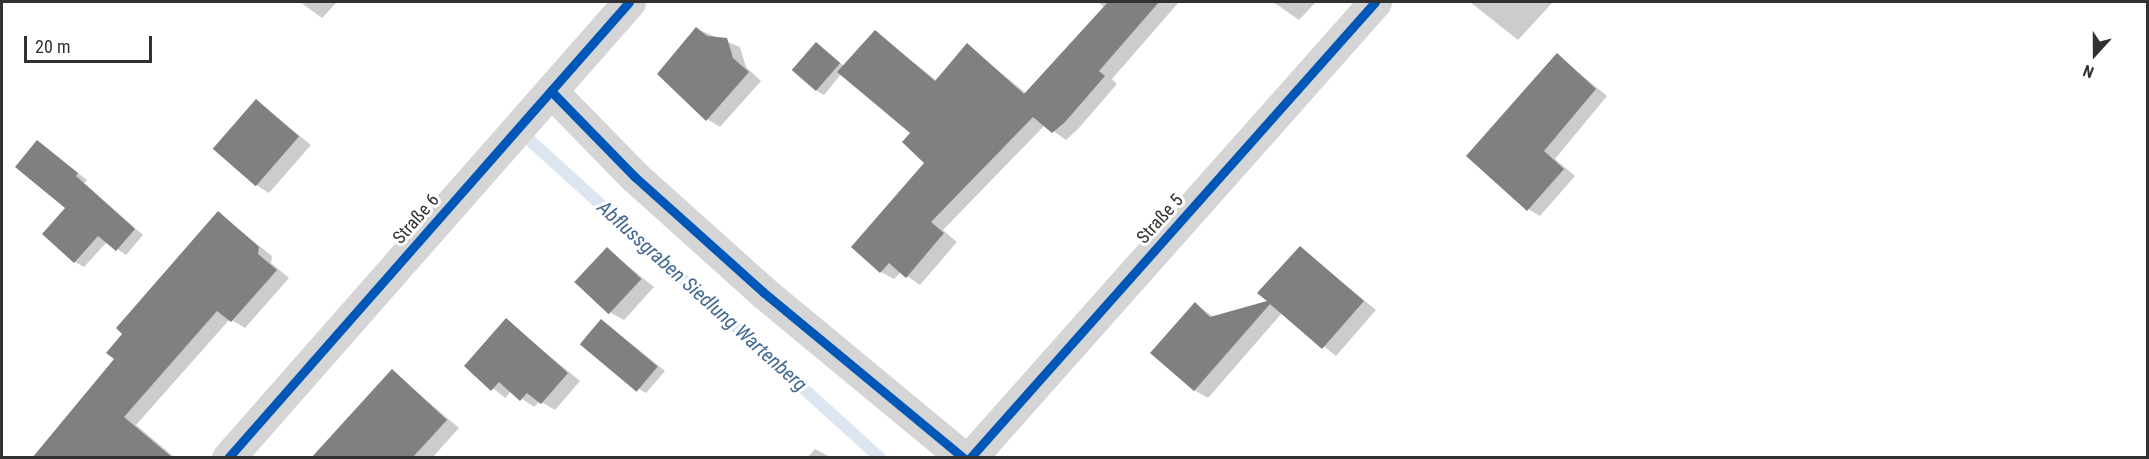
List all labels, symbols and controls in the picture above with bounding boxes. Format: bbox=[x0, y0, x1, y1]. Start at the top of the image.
scale bar bbox=[27, 24, 154, 62]
north arrow bbox=[2065, 24, 2125, 84]
text: 20 m bbox=[35, 36, 70, 57]
text: N bbox=[2080, 61, 2096, 82]
street label: Straße 6 bbox=[388, 190, 444, 248]
street label: Straße 5 bbox=[1132, 190, 1188, 248]
water label: Abflussgraben Siedlung Wartenberg bbox=[592, 196, 812, 396]

